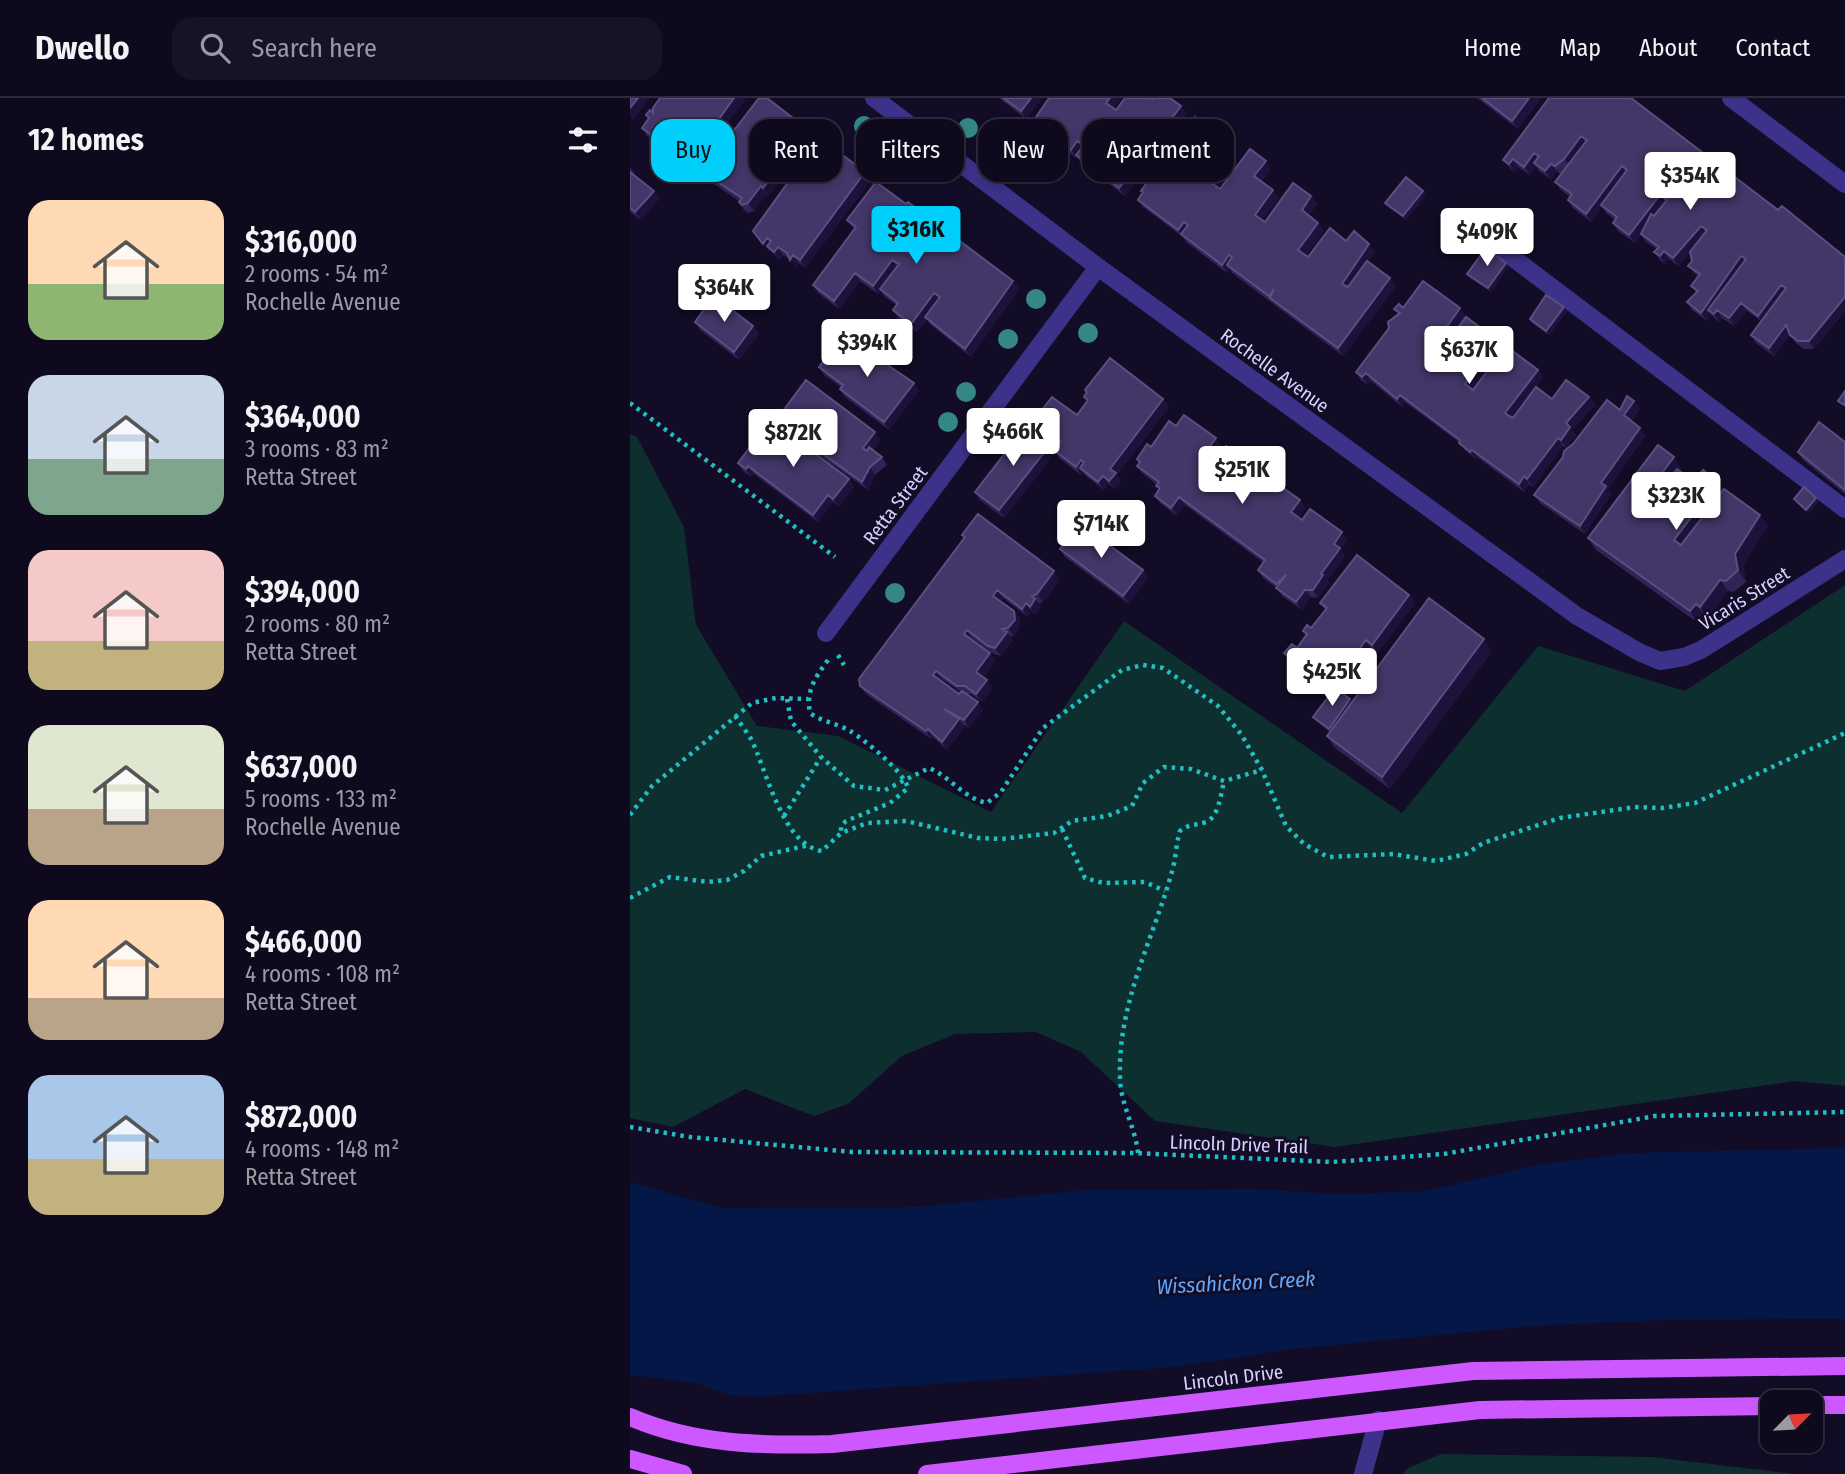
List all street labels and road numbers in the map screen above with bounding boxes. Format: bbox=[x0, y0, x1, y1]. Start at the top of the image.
street label: Rochelle Avenue bbox=[1216, 323, 1333, 417]
street label: Retta Street bbox=[858, 461, 933, 549]
street label: Vicaris Street bbox=[1695, 561, 1794, 635]
street label: Lincoln Drive Trail bbox=[1169, 1131, 1309, 1158]
street label: Lincoln Drive bbox=[1182, 1360, 1284, 1395]

